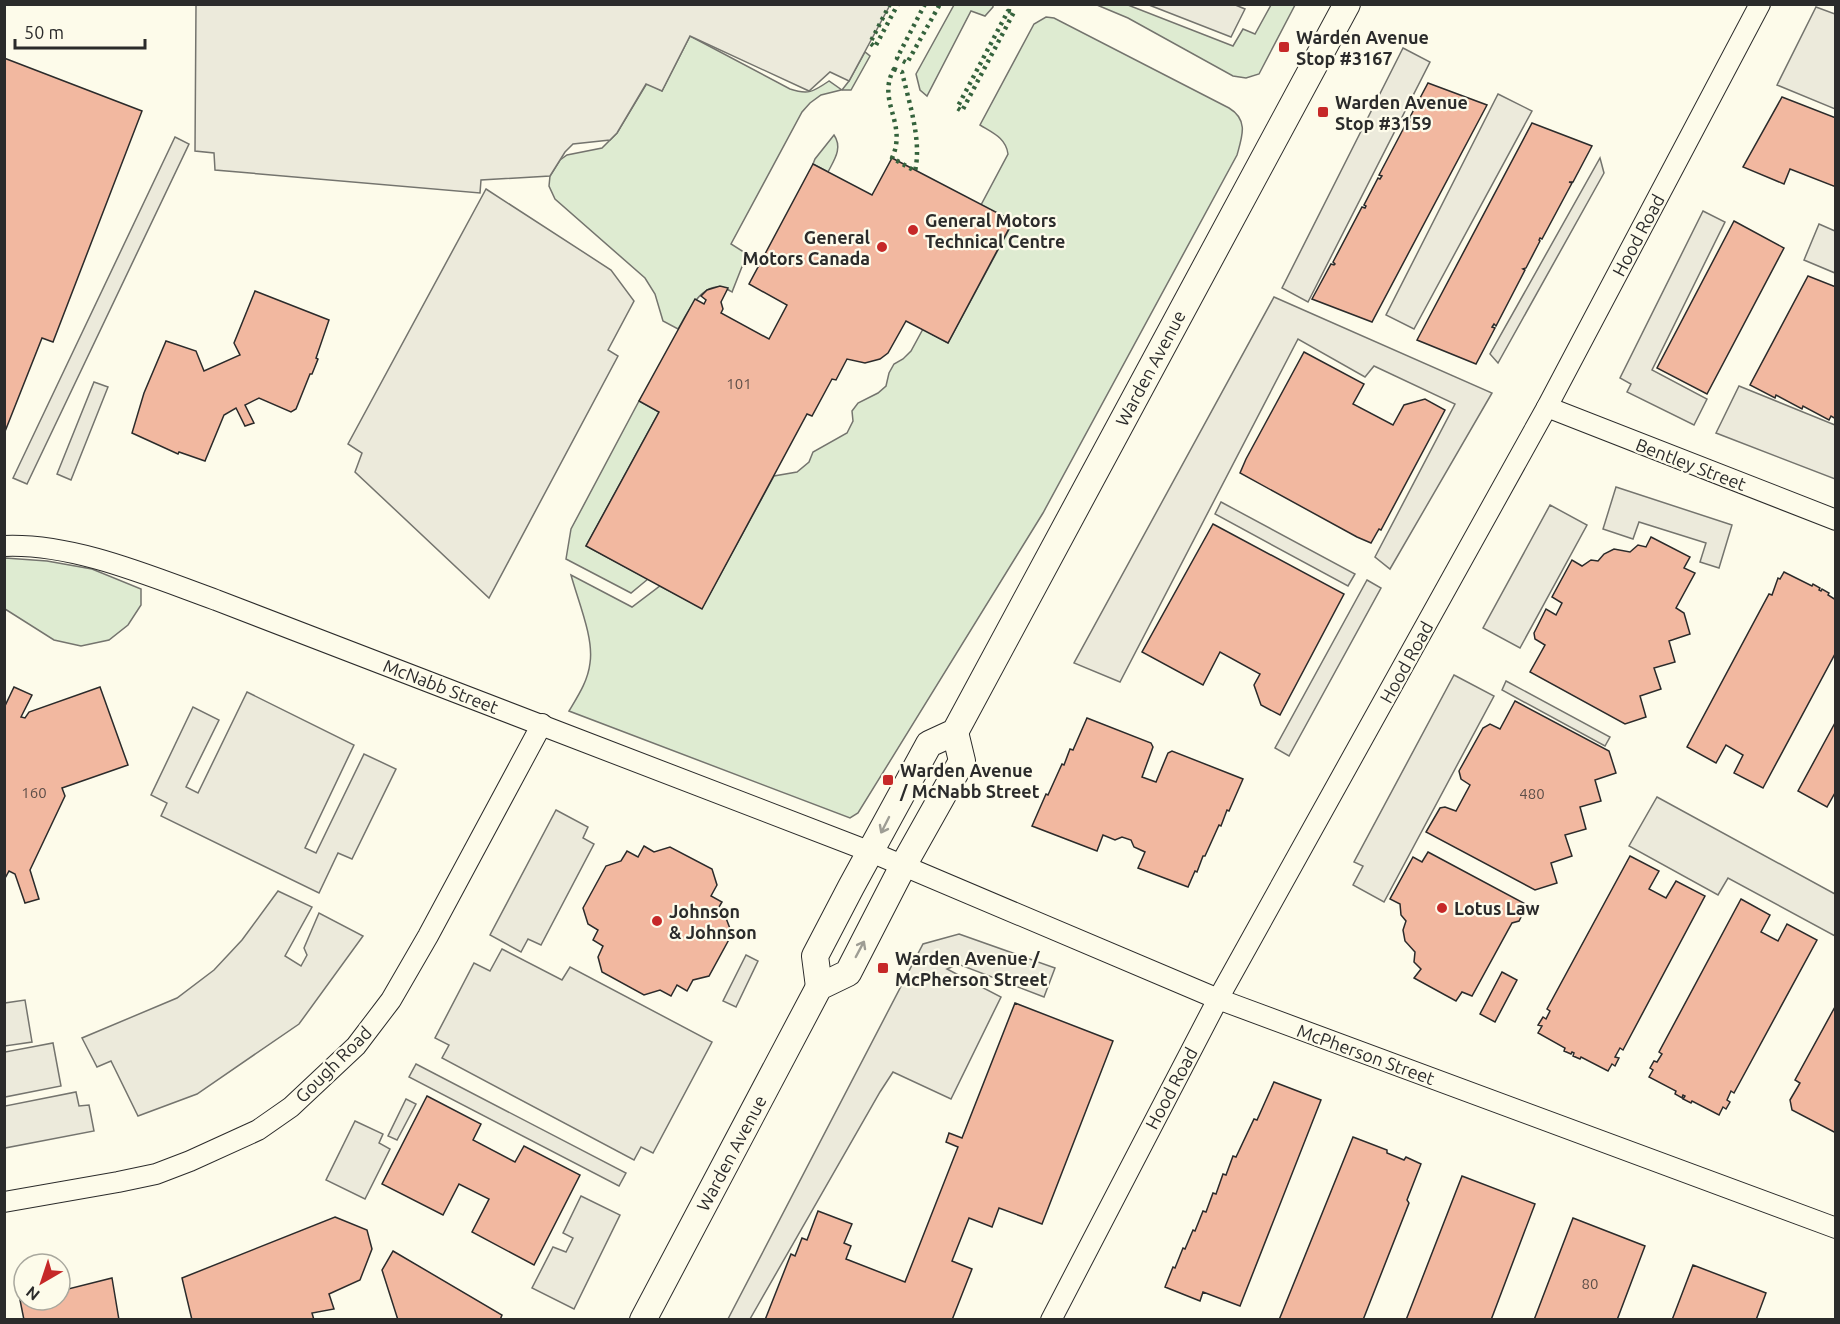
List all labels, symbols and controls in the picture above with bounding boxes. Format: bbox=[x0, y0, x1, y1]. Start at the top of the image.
scale bar bbox=[15, 12, 146, 50]
text: 50 m bbox=[24, 22, 64, 42]
place label: Warden Avenue Stop #3167 bbox=[1296, 27, 1429, 68]
marker: Warden Avenue Stop #3167 bbox=[1277, 40, 1291, 54]
place label: Warden Avenue Stop #3159 bbox=[1335, 92, 1468, 133]
marker: Warden Avenue Stop #3159 bbox=[1316, 105, 1330, 119]
street label: Hood Road bbox=[1608, 191, 1668, 279]
place label: General Motors Technical Centre bbox=[925, 210, 1065, 251]
marker: General Motors Technical Centre bbox=[906, 223, 920, 237]
place label: General Motors Canada bbox=[742, 227, 871, 268]
marker: General Motors Canada bbox=[875, 240, 889, 254]
street label: Warden Avenue bbox=[1111, 307, 1189, 429]
house number: 101 bbox=[726, 375, 752, 392]
street label: Bentley Street bbox=[1633, 434, 1749, 494]
street label: Hood Road bbox=[1375, 618, 1437, 706]
street label: McNabb Street bbox=[381, 655, 501, 717]
place label: Warden Avenue / McNabb Street bbox=[899, 760, 1040, 801]
marker: Warden Avenue / McNabb Street bbox=[881, 773, 895, 787]
house number: 160 bbox=[21, 784, 47, 801]
house number: 480 bbox=[1519, 785, 1545, 802]
one-way arrow bbox=[879, 816, 891, 833]
place label: Lotus Law bbox=[1454, 898, 1540, 918]
place label: Johnson & Johnson bbox=[669, 901, 757, 942]
marker: Lotus Law bbox=[1435, 901, 1449, 915]
marker: Johnson & Johnson bbox=[650, 914, 664, 928]
one-way arrow bbox=[854, 941, 866, 958]
place label: Warden Avenue / McPherson Street bbox=[895, 948, 1048, 989]
marker: Warden Avenue / McPherson Street bbox=[876, 961, 890, 975]
street label: McPherson Street bbox=[1295, 1020, 1437, 1088]
street label: Gough Road bbox=[291, 1022, 375, 1106]
street label: Hood Road bbox=[1141, 1044, 1201, 1132]
street label: Warden Avenue bbox=[692, 1092, 770, 1214]
north arrow bbox=[12, 1252, 72, 1312]
house number: 80 bbox=[1582, 1275, 1598, 1292]
text: N bbox=[22, 1283, 43, 1304]

